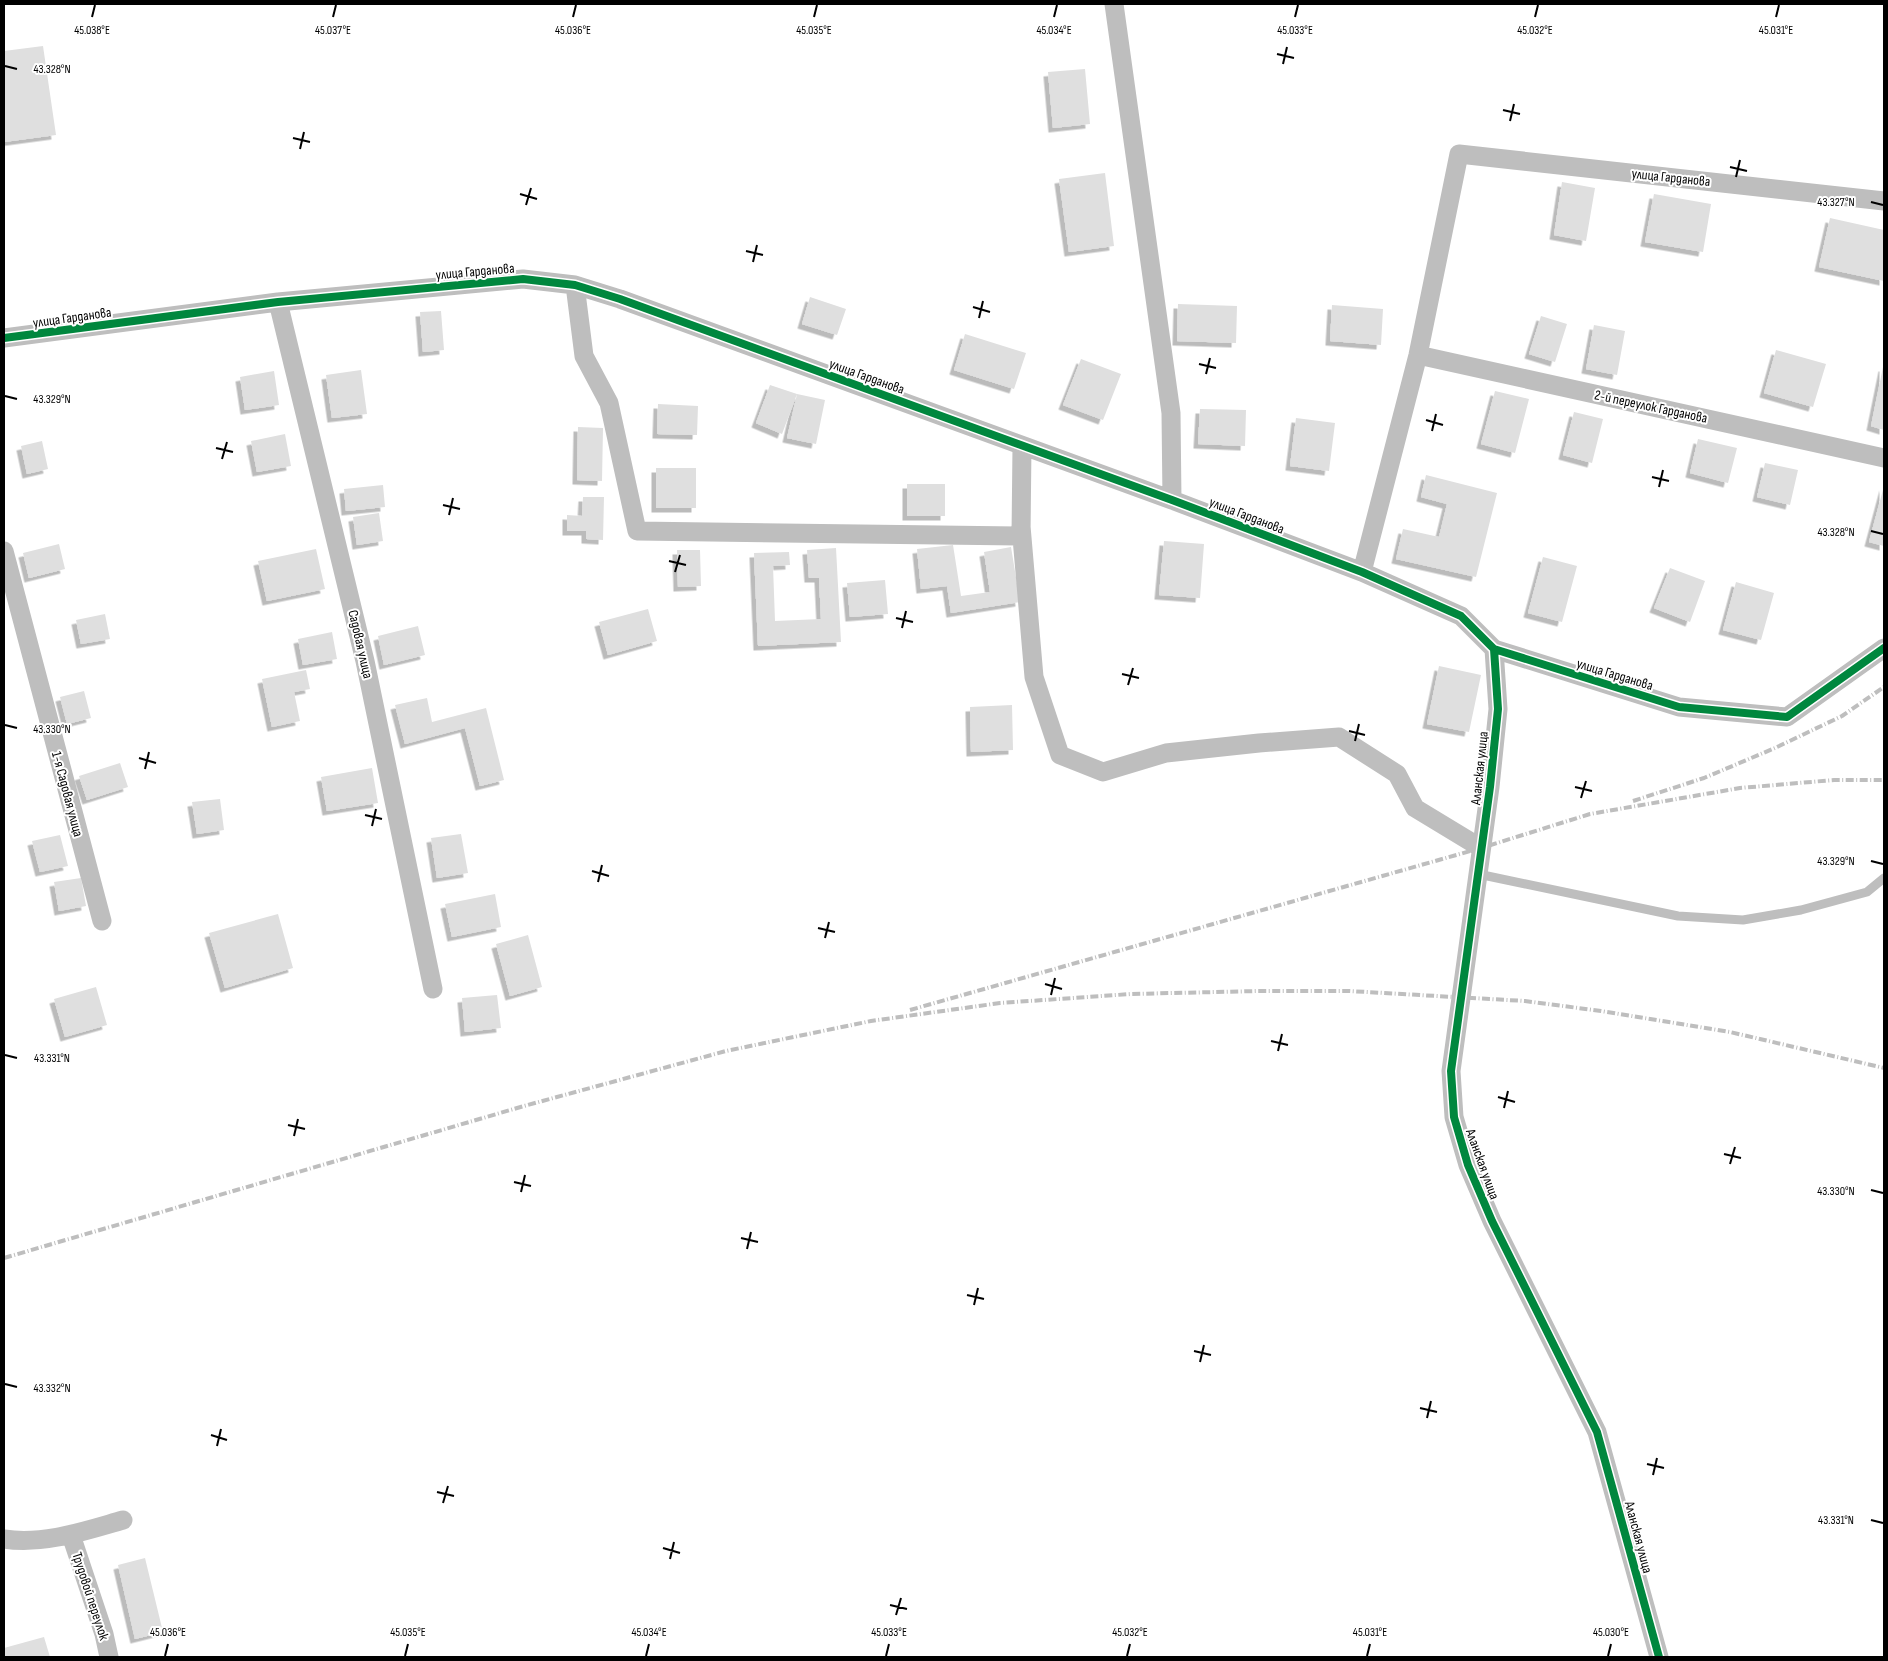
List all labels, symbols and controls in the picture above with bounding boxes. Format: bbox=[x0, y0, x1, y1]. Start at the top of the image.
text: 45.038°E bbox=[74, 23, 110, 38]
text: 45.037°E bbox=[315, 23, 351, 38]
text: 45.036°E bbox=[555, 23, 591, 38]
text: 45.035°E bbox=[796, 23, 832, 38]
text: 45.034°E bbox=[1036, 23, 1072, 38]
text: 45.033°E bbox=[1277, 23, 1313, 38]
text: 45.032°E bbox=[1517, 23, 1553, 38]
text: 45.031°E bbox=[1759, 23, 1793, 38]
text: 43.328°N bbox=[33, 62, 71, 77]
street label: улица Гарданова bbox=[1631, 165, 1711, 190]
text: 43.327°N bbox=[1817, 195, 1855, 210]
street label: улица Гарданова bbox=[435, 260, 515, 283]
street label: улица Гарданова bbox=[32, 304, 112, 331]
street label: улица Гарданова bbox=[827, 355, 907, 398]
street label: 2-й переулок Гарданова bbox=[1593, 386, 1709, 427]
text: 43.329°N bbox=[33, 392, 71, 407]
street label: улица Гарданова bbox=[1207, 493, 1287, 538]
text: 43.328°N bbox=[1817, 525, 1855, 540]
street label: Садовая улица bbox=[344, 608, 377, 680]
street label: улица Гарданова bbox=[1575, 655, 1655, 694]
text: 43.330°N bbox=[33, 722, 71, 737]
street label: Аланская улица bbox=[1467, 730, 1492, 807]
street label: 1-я Садовая улица bbox=[48, 750, 87, 839]
text: 43.329°N bbox=[1817, 854, 1855, 869]
text: 43.331°N bbox=[34, 1051, 70, 1066]
street label: Аланская улица bbox=[1462, 1126, 1503, 1202]
text: 43.330°N bbox=[1817, 1184, 1855, 1199]
text: 43.332°N bbox=[33, 1381, 71, 1396]
street label: Аланская улица bbox=[1621, 1498, 1656, 1575]
text: 43.331°N bbox=[1818, 1513, 1854, 1528]
street label: Трудовой переулок bbox=[68, 1550, 113, 1643]
text: 45.036°E bbox=[150, 1625, 186, 1640]
text: 45.035°E bbox=[390, 1625, 426, 1640]
text: 45.034°E bbox=[631, 1625, 667, 1640]
text: 45.033°E bbox=[871, 1625, 907, 1640]
text: 45.032°E bbox=[1112, 1625, 1148, 1640]
text: 45.031°E bbox=[1353, 1625, 1387, 1640]
text: 45.030°E bbox=[1593, 1625, 1629, 1640]

